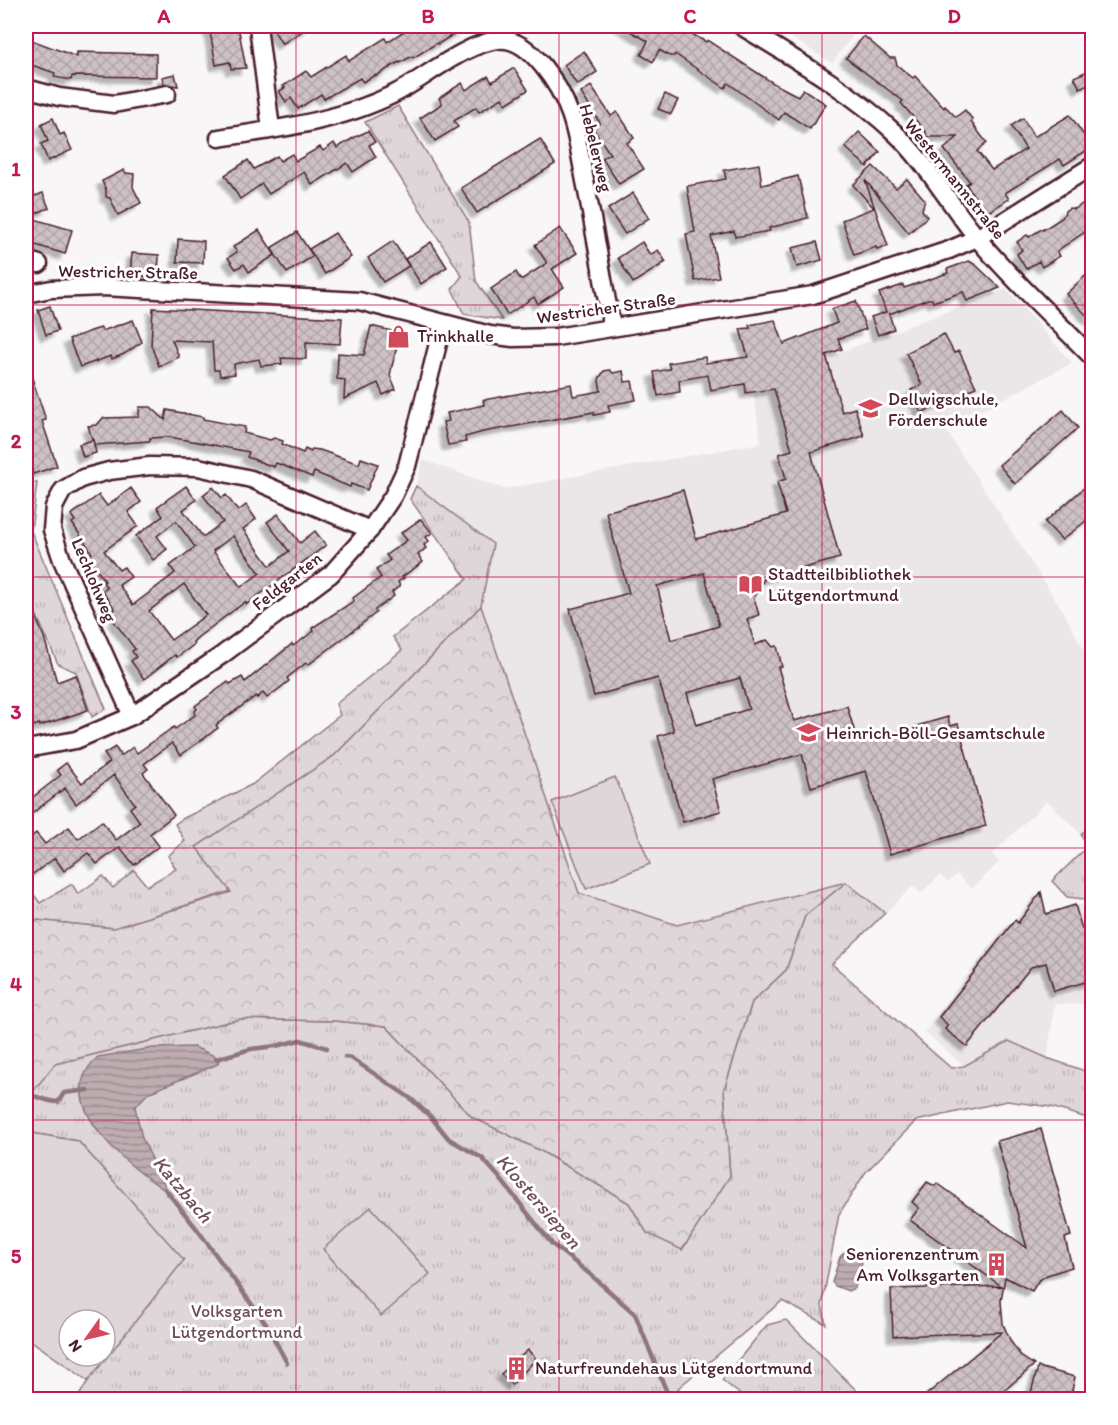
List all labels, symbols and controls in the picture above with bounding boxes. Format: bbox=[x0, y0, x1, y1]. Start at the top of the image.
text: A bbox=[157, 4, 171, 28]
text: B bbox=[422, 4, 435, 28]
text: C bbox=[684, 4, 697, 28]
text: D bbox=[947, 4, 961, 28]
street label: Hebelerweg bbox=[574, 102, 618, 195]
street label: Westermannstraße bbox=[900, 114, 1010, 244]
text: 1 bbox=[11, 157, 21, 181]
street label: Westricher Straße bbox=[58, 260, 198, 284]
street label: Westricher Straße bbox=[535, 287, 677, 329]
shop icon: Trinkhalle bbox=[386, 323, 412, 349]
place label: Trinkhalle bbox=[417, 325, 494, 347]
place label: Dellwigschule, Förderschule bbox=[888, 388, 999, 431]
school or university icon: Dellwigschule, Förderschule bbox=[857, 396, 883, 422]
text: 2 bbox=[11, 429, 22, 453]
street label: Lechlohweg bbox=[66, 535, 122, 626]
street label: Feldgarten bbox=[248, 547, 326, 615]
place label: Stadtteilbibliothek Lütgendortmund bbox=[768, 563, 912, 606]
library icon: Stadtteilbibliothek Lütgendortmund bbox=[737, 571, 763, 597]
text: 3 bbox=[11, 700, 22, 724]
school or university icon: Heinrich-Böll-Gesamtschule bbox=[795, 720, 821, 746]
place label: Heinrich-Böll-Gesamtschule bbox=[826, 722, 1045, 744]
text: 4 bbox=[10, 972, 22, 996]
water label: Klostersiepen bbox=[491, 1149, 587, 1254]
water label: Katzbach bbox=[148, 1151, 218, 1228]
place label: Seniorenzentrum Am Volksgarten bbox=[846, 1243, 980, 1286]
text: 5 bbox=[11, 1244, 22, 1268]
building icon: Seniorenzentrum Am Volksgarten bbox=[984, 1251, 1010, 1277]
park label: Volksgarten Lütgendortmund bbox=[172, 1300, 303, 1343]
north arrow bbox=[57, 1308, 117, 1368]
text: N bbox=[64, 1336, 86, 1356]
building icon: Naturfreundehaus Lütgendortmund bbox=[504, 1355, 530, 1381]
place label: Naturfreundehaus Lütgendortmund bbox=[535, 1357, 813, 1379]

